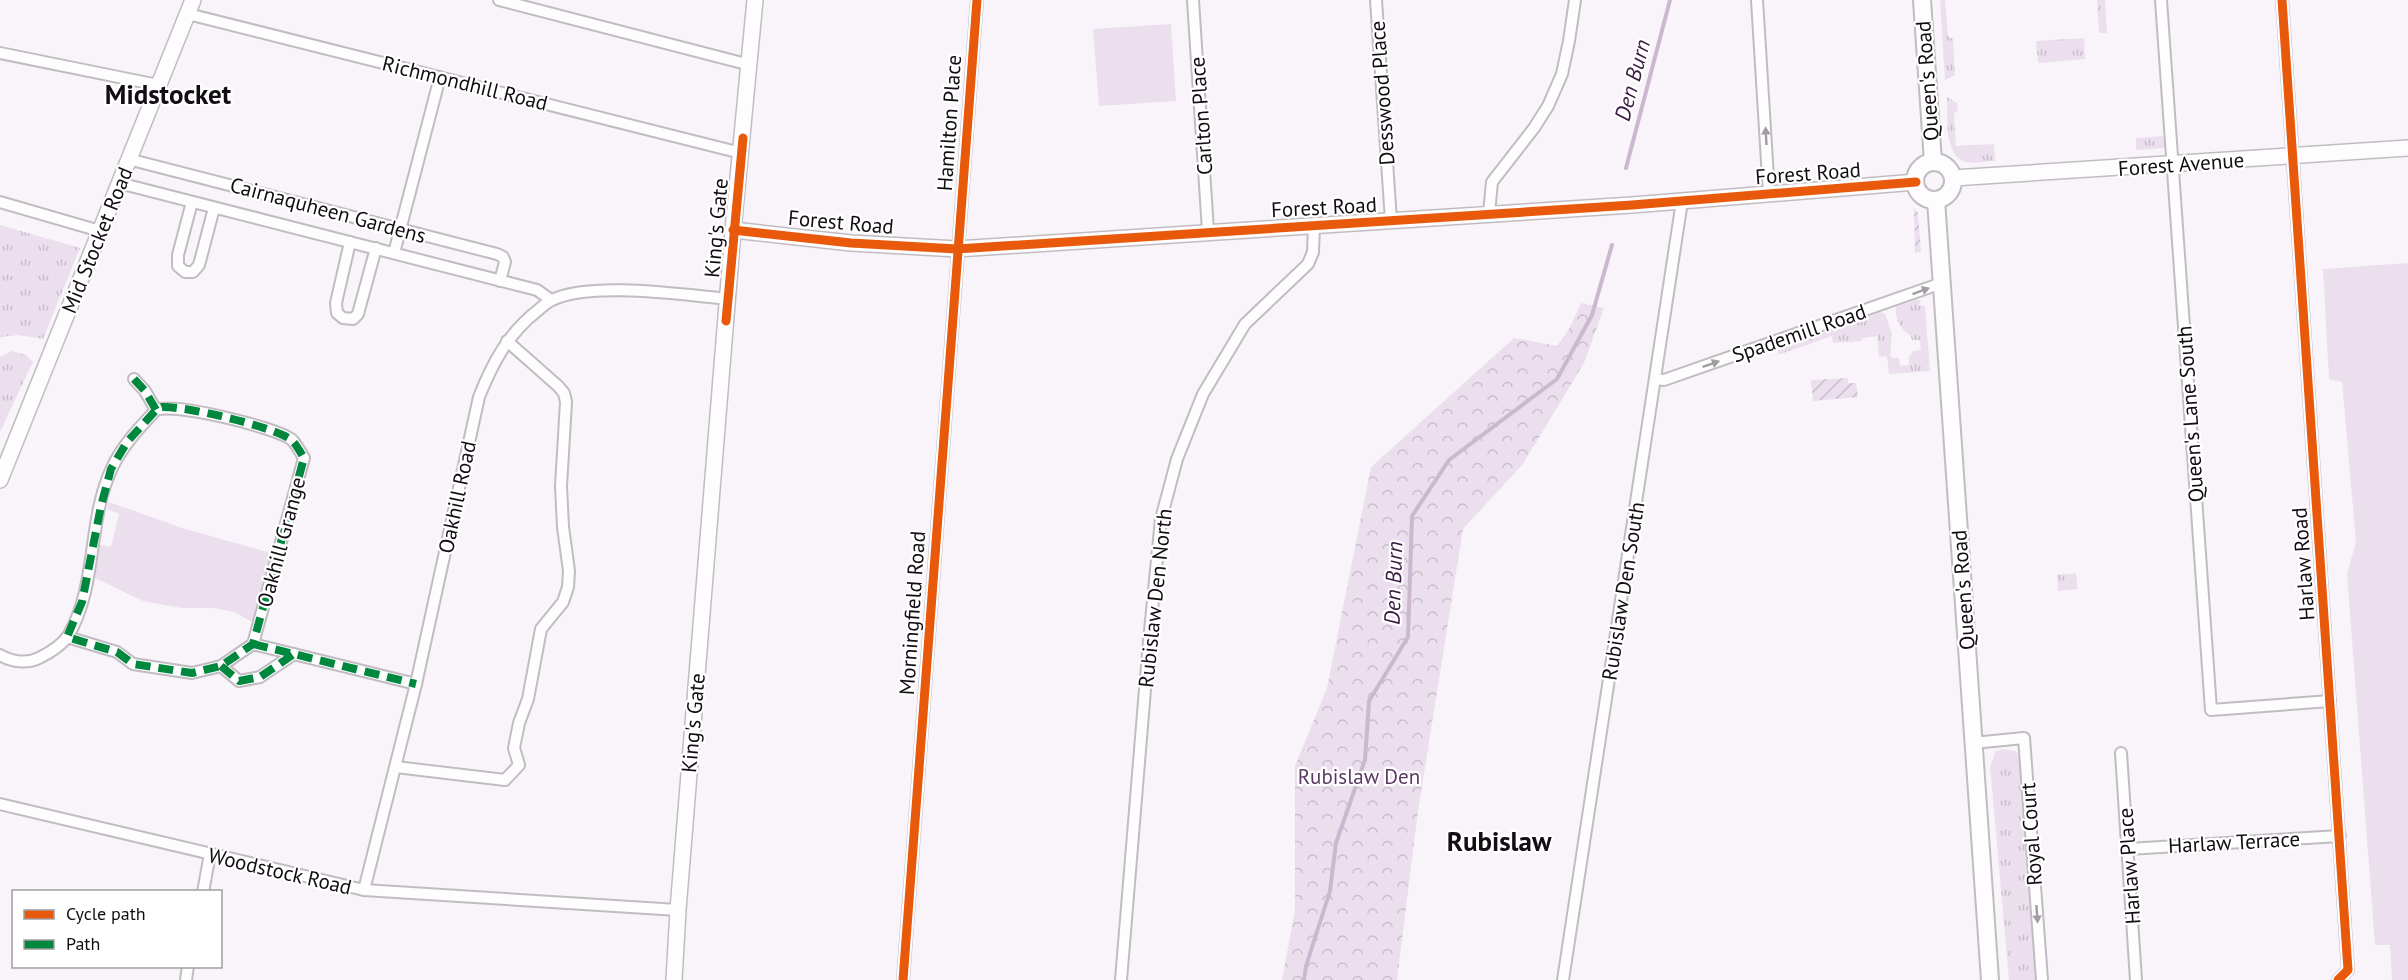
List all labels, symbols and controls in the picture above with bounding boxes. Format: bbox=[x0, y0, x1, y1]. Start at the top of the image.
street label: Desswood Place bbox=[1363, 20, 1401, 166]
street label: Queen's Road bbox=[1909, 20, 1945, 142]
water label: Den Burn bbox=[1608, 36, 1656, 124]
street label: Richmondhill Road bbox=[379, 49, 551, 117]
street label: Hamilton Place bbox=[931, 54, 967, 192]
street label: Carlton Place bbox=[1183, 56, 1219, 176]
district label: Midstocket bbox=[105, 77, 232, 111]
one-way arrow bbox=[1761, 126, 1770, 145]
street label: Forest Avenue bbox=[2117, 146, 2245, 182]
street label: Forest Road bbox=[1754, 156, 1862, 190]
street label: Mid Stocket Road bbox=[55, 163, 139, 317]
street label: Cairnaquheen Gardens bbox=[227, 171, 429, 249]
street label: King's Gate bbox=[698, 177, 734, 279]
street label: Forest Road bbox=[1270, 191, 1378, 223]
street label: Forest Road bbox=[787, 204, 895, 240]
one-way arrow bbox=[1912, 285, 1930, 295]
street label: Spademill Road bbox=[1728, 297, 1870, 369]
street label: Queen's Lane South bbox=[2170, 325, 2210, 503]
one-way arrow bbox=[1702, 359, 1720, 368]
street label: Oakhill Road bbox=[432, 438, 482, 556]
street label: Oakhill Grange bbox=[251, 474, 311, 610]
street label: Rubislaw Den South bbox=[1596, 500, 1650, 682]
street label: Rubislaw Den North bbox=[1132, 507, 1178, 689]
street label: Harlaw Road bbox=[2286, 507, 2320, 621]
street label: Queen's Road bbox=[1945, 529, 1981, 651]
street label: Morningfield Road bbox=[893, 530, 931, 696]
water label: Den Burn bbox=[1378, 541, 1408, 625]
street label: King's Gate bbox=[675, 672, 711, 774]
park label: Rubislaw Den bbox=[1298, 763, 1420, 790]
street label: Royal Court bbox=[2014, 782, 2048, 886]
street label: Harlaw Place bbox=[2111, 807, 2147, 925]
district label: Rubislaw bbox=[1447, 824, 1552, 858]
street label: Harlaw Terrace bbox=[2167, 825, 2301, 859]
street label: Woodstock Road bbox=[206, 841, 354, 901]
legend bbox=[12, 890, 222, 968]
text: Cycle path bbox=[66, 902, 146, 925]
one-way arrow bbox=[2033, 904, 2042, 923]
text: Path bbox=[66, 932, 100, 955]

